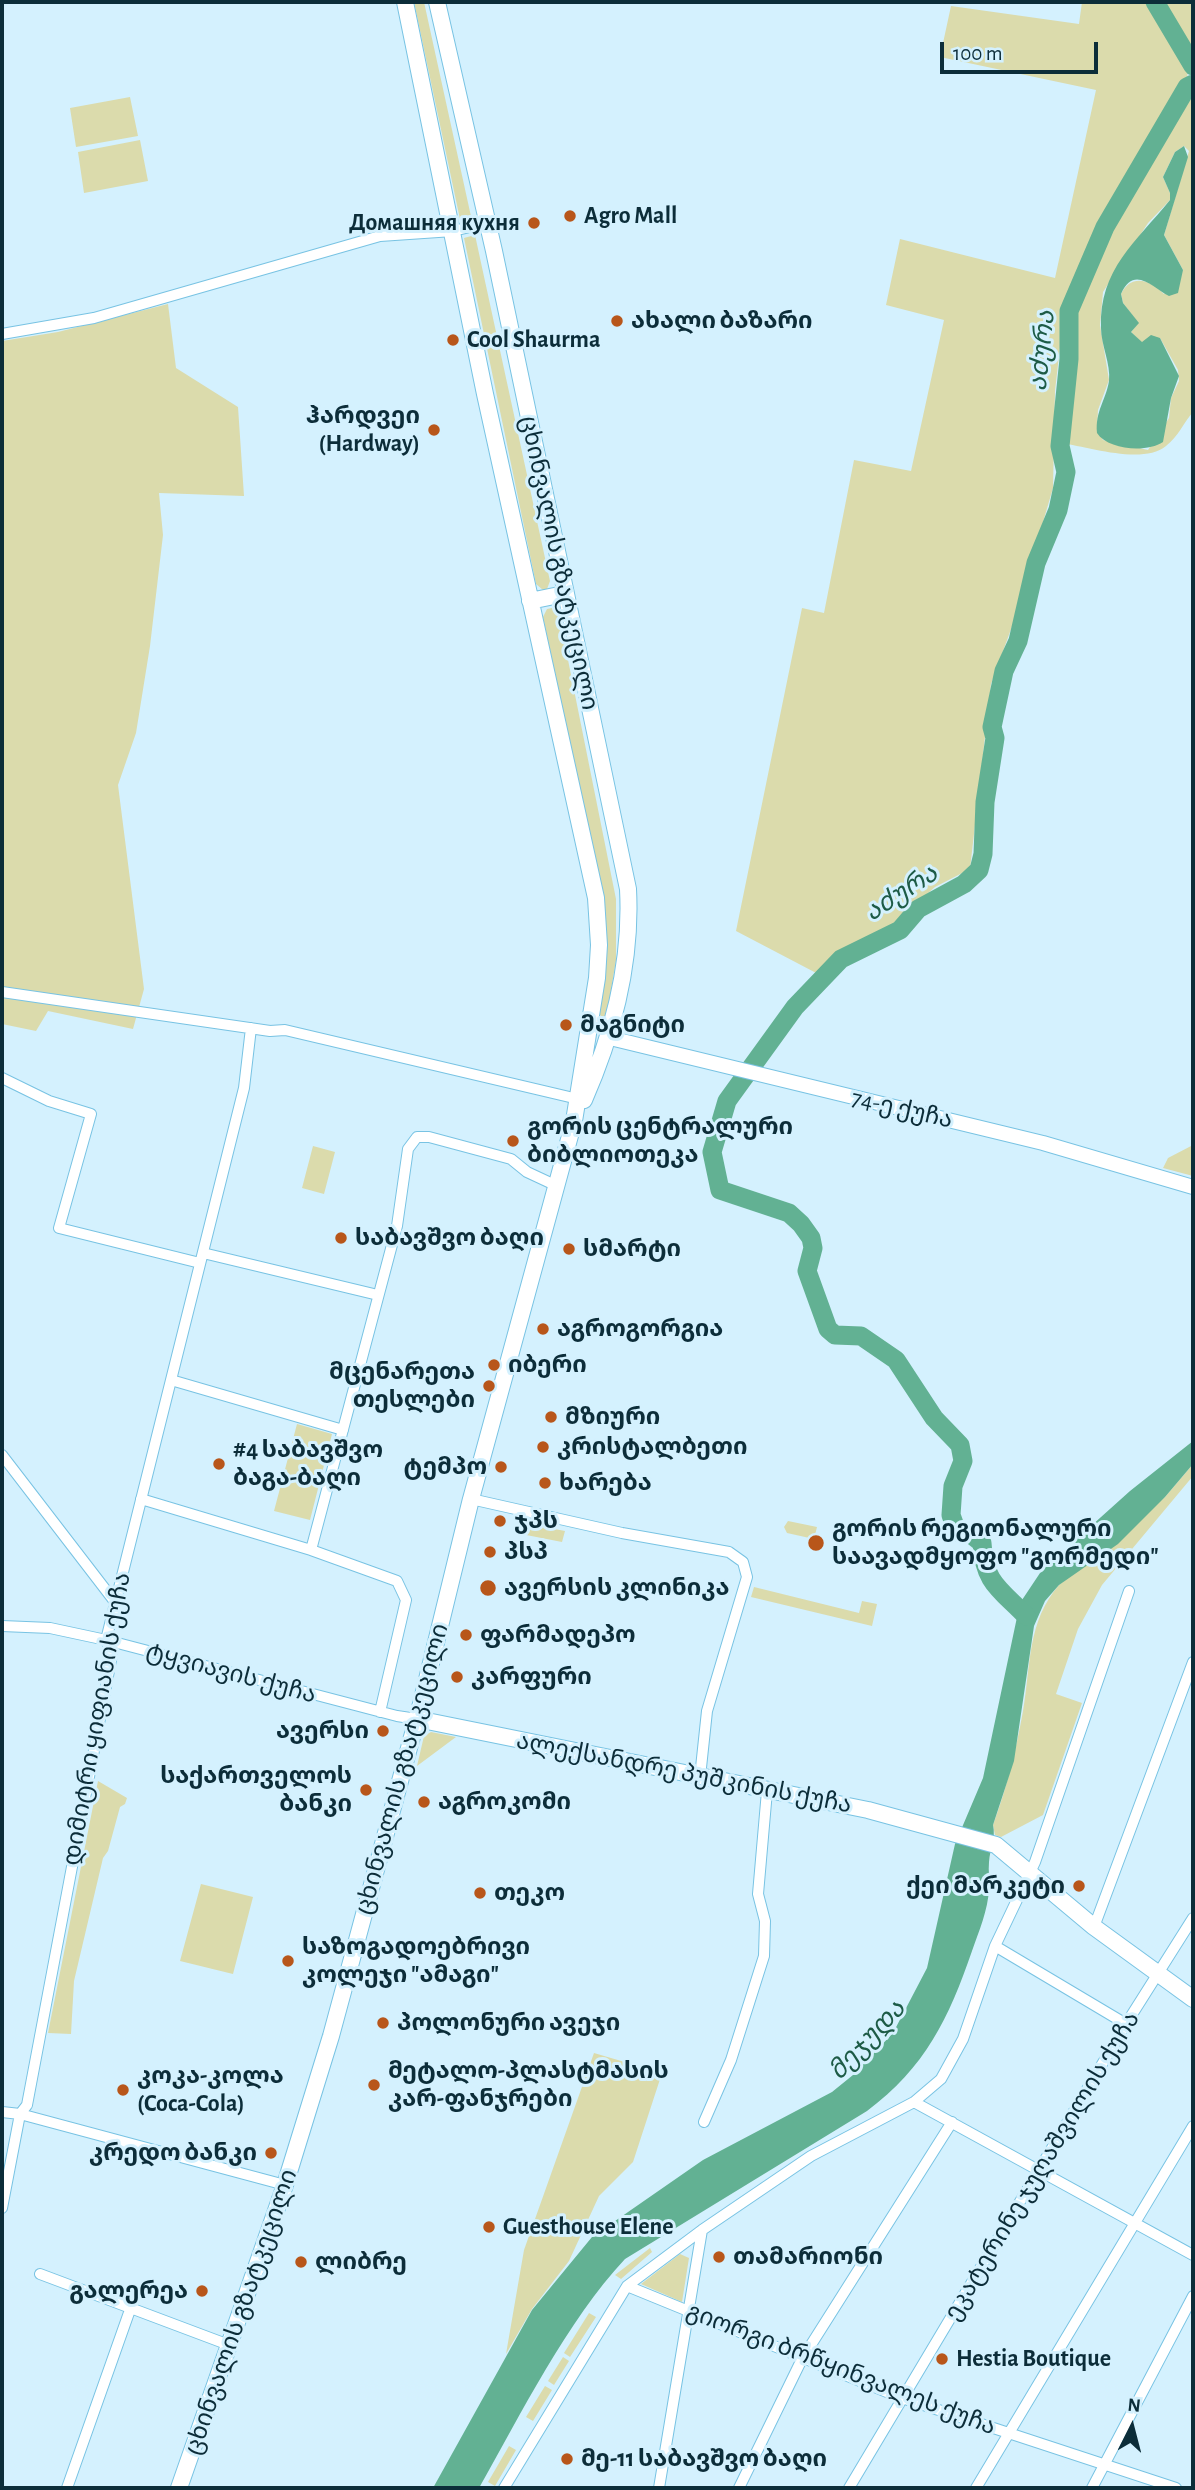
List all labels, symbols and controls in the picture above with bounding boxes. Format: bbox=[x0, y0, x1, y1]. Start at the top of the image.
scale bar bbox=[943, 28, 1100, 72]
text: 100 m bbox=[953, 43, 1003, 64]
place label: Agro Mall bbox=[584, 202, 677, 230]
marker: Agro Mall bbox=[562, 208, 578, 224]
place label: Домашняя кухня bbox=[349, 209, 520, 237]
marker: Домашняя кухня bbox=[526, 215, 542, 231]
place label: ახალი ბაზარი bbox=[631, 307, 813, 335]
water label: აძურა bbox=[1022, 309, 1062, 393]
marker: ახალი ბაზარი bbox=[609, 313, 625, 329]
place label: Cool Shaurma bbox=[467, 326, 600, 354]
marker: Cool Shaurma bbox=[445, 332, 461, 348]
place label: ჰარდვეი (Hardway) bbox=[306, 402, 420, 458]
street label: ცხინვალის გზატკეცილი bbox=[514, 413, 604, 713]
marker: ჰარდვეი (Hardway) bbox=[426, 422, 442, 438]
water label: აძურა bbox=[859, 858, 943, 928]
place label: მაგნიტი bbox=[580, 1011, 685, 1039]
marker: მაგნიტი bbox=[558, 1017, 574, 1033]
street label: 74-ე ქუჩა bbox=[849, 1083, 955, 1135]
place label: გორის ცენტრალური ბიბლიოთეკა bbox=[527, 1113, 793, 1169]
marker: გორის ცენტრალური ბიბლიოთეკა bbox=[505, 1133, 521, 1149]
place label: საბავშვო ბაღი bbox=[355, 1224, 544, 1252]
marker: საბავშვო ბაღი bbox=[333, 1230, 349, 1246]
place label: სმარტი bbox=[583, 1235, 681, 1263]
marker: სმარტი bbox=[561, 1241, 577, 1257]
place label: აგროგორგია bbox=[557, 1315, 723, 1343]
marker: აგროგორგია bbox=[535, 1321, 551, 1337]
place label: იბერი bbox=[508, 1351, 587, 1379]
marker: იბერი bbox=[486, 1357, 502, 1373]
place label: მცენარეთა თესლები bbox=[329, 1358, 475, 1414]
marker: მცენარეთა თესლები bbox=[481, 1378, 497, 1394]
place label: მზიური bbox=[565, 1403, 660, 1431]
marker: მზიური bbox=[543, 1409, 559, 1425]
place label: კრისტალბეთი bbox=[557, 1433, 747, 1461]
place label: #4 საბავშვო ბაგა-ბაღი bbox=[233, 1436, 383, 1492]
marker: კრისტალბეთი bbox=[535, 1439, 551, 1455]
place label: ტემპო bbox=[404, 1453, 487, 1481]
marker: #4 საბავშვო ბაგა-ბაღი bbox=[211, 1456, 227, 1472]
marker: ტემპო bbox=[493, 1459, 509, 1475]
place label: ხარება bbox=[559, 1469, 652, 1497]
marker: ხარება bbox=[537, 1475, 553, 1491]
place label: ჯპს bbox=[514, 1507, 558, 1535]
marker: ჯპს bbox=[492, 1513, 508, 1529]
place label: გორის რეგიონალური საავადმყოფო "გორმედი" bbox=[832, 1515, 1159, 1571]
marker: გორის რეგიონალური საავადმყოფო "გორმედი" bbox=[806, 1533, 826, 1553]
place label: პსპ bbox=[504, 1538, 548, 1566]
marker: პსპ bbox=[482, 1544, 498, 1560]
street label: დიმიტრი ყიფიანის ქუჩა bbox=[57, 1570, 137, 1868]
place label: ავერსის კლინიკა bbox=[504, 1574, 730, 1602]
marker: ავერსის კლინიკა bbox=[478, 1578, 498, 1598]
street label: ცხინვალის გზატკეცილი bbox=[349, 1620, 455, 1918]
place label: ფარმადეპო bbox=[480, 1621, 636, 1649]
marker: ფარმადეპო bbox=[458, 1627, 474, 1643]
street label: ტყვიავის ქუჩა bbox=[143, 1636, 319, 1710]
place label: კარფური bbox=[471, 1663, 592, 1691]
marker: კარფური bbox=[449, 1669, 465, 1685]
place label: ავერსი bbox=[276, 1717, 369, 1745]
marker: ავერსი bbox=[375, 1723, 391, 1739]
street label: ალექსანდრე პუშკინის ქუჩა bbox=[514, 1726, 854, 1820]
place label: საქართველოს ბანკი bbox=[160, 1762, 352, 1818]
marker: საქართველოს ბანკი bbox=[358, 1782, 374, 1798]
place label: აგროკომი bbox=[438, 1788, 571, 1816]
marker: აგროკომი bbox=[416, 1794, 432, 1810]
place label: ქეი მარკეტი bbox=[906, 1872, 1065, 1900]
marker: ქეი მარკეტი bbox=[1071, 1878, 1087, 1894]
place label: თეკო bbox=[494, 1879, 565, 1907]
marker: თეკო bbox=[472, 1885, 488, 1901]
place label: საზოგადოებრივი კოლეჯი "ამაგი" bbox=[302, 1933, 530, 1989]
marker: საზოგადოებრივი კოლეჯი "ამაგი" bbox=[280, 1953, 296, 1969]
water label: მეჯუდა bbox=[822, 1993, 912, 2087]
street label: ეკატერინე ჯუღაშვილის ქუჩა bbox=[938, 2006, 1146, 2326]
place label: პოლონური ავეჯი bbox=[397, 2009, 620, 2037]
marker: პოლონური ავეჯი bbox=[375, 2015, 391, 2031]
place label: მეტალო-პლასტმასის კარ-ფანჯრები bbox=[388, 2057, 669, 2113]
place label: კოკა-კოლა (Coca-Cola) bbox=[137, 2062, 284, 2118]
marker: მეტალო-პლასტმასის კარ-ფანჯრები bbox=[366, 2077, 382, 2093]
marker: კოკა-კოლა (Coca-Cola) bbox=[115, 2082, 131, 2098]
place label: კრედო ბანკი bbox=[89, 2139, 257, 2167]
marker: კრედო ბანკი bbox=[263, 2145, 279, 2161]
street label: ცხინვალის გზატკეცილი bbox=[179, 2165, 303, 2459]
place label: Guesthouse Elene bbox=[503, 2213, 674, 2241]
marker: Guesthouse Elene bbox=[481, 2219, 497, 2235]
place label: თამარიონი bbox=[733, 2243, 883, 2271]
place label: ლიბრე bbox=[315, 2248, 407, 2276]
marker: თამარიონი bbox=[711, 2249, 727, 2265]
marker: ლიბრე bbox=[293, 2254, 309, 2270]
place label: გალერეა bbox=[69, 2277, 188, 2305]
marker: გალერეა bbox=[194, 2283, 210, 2299]
street label: გიორგი ბრწყინვალეს ქუჩა bbox=[682, 2297, 1000, 2441]
place label: Hestia Boutique bbox=[956, 2345, 1111, 2373]
marker: Hestia Boutique bbox=[934, 2351, 950, 2367]
north arrow bbox=[1097, 2392, 1167, 2462]
text: N bbox=[1127, 2395, 1142, 2416]
place label: მე-11 საბავშვო ბაღი bbox=[581, 2445, 827, 2473]
marker: მე-11 საბავშვო ბაღი bbox=[559, 2451, 575, 2467]

